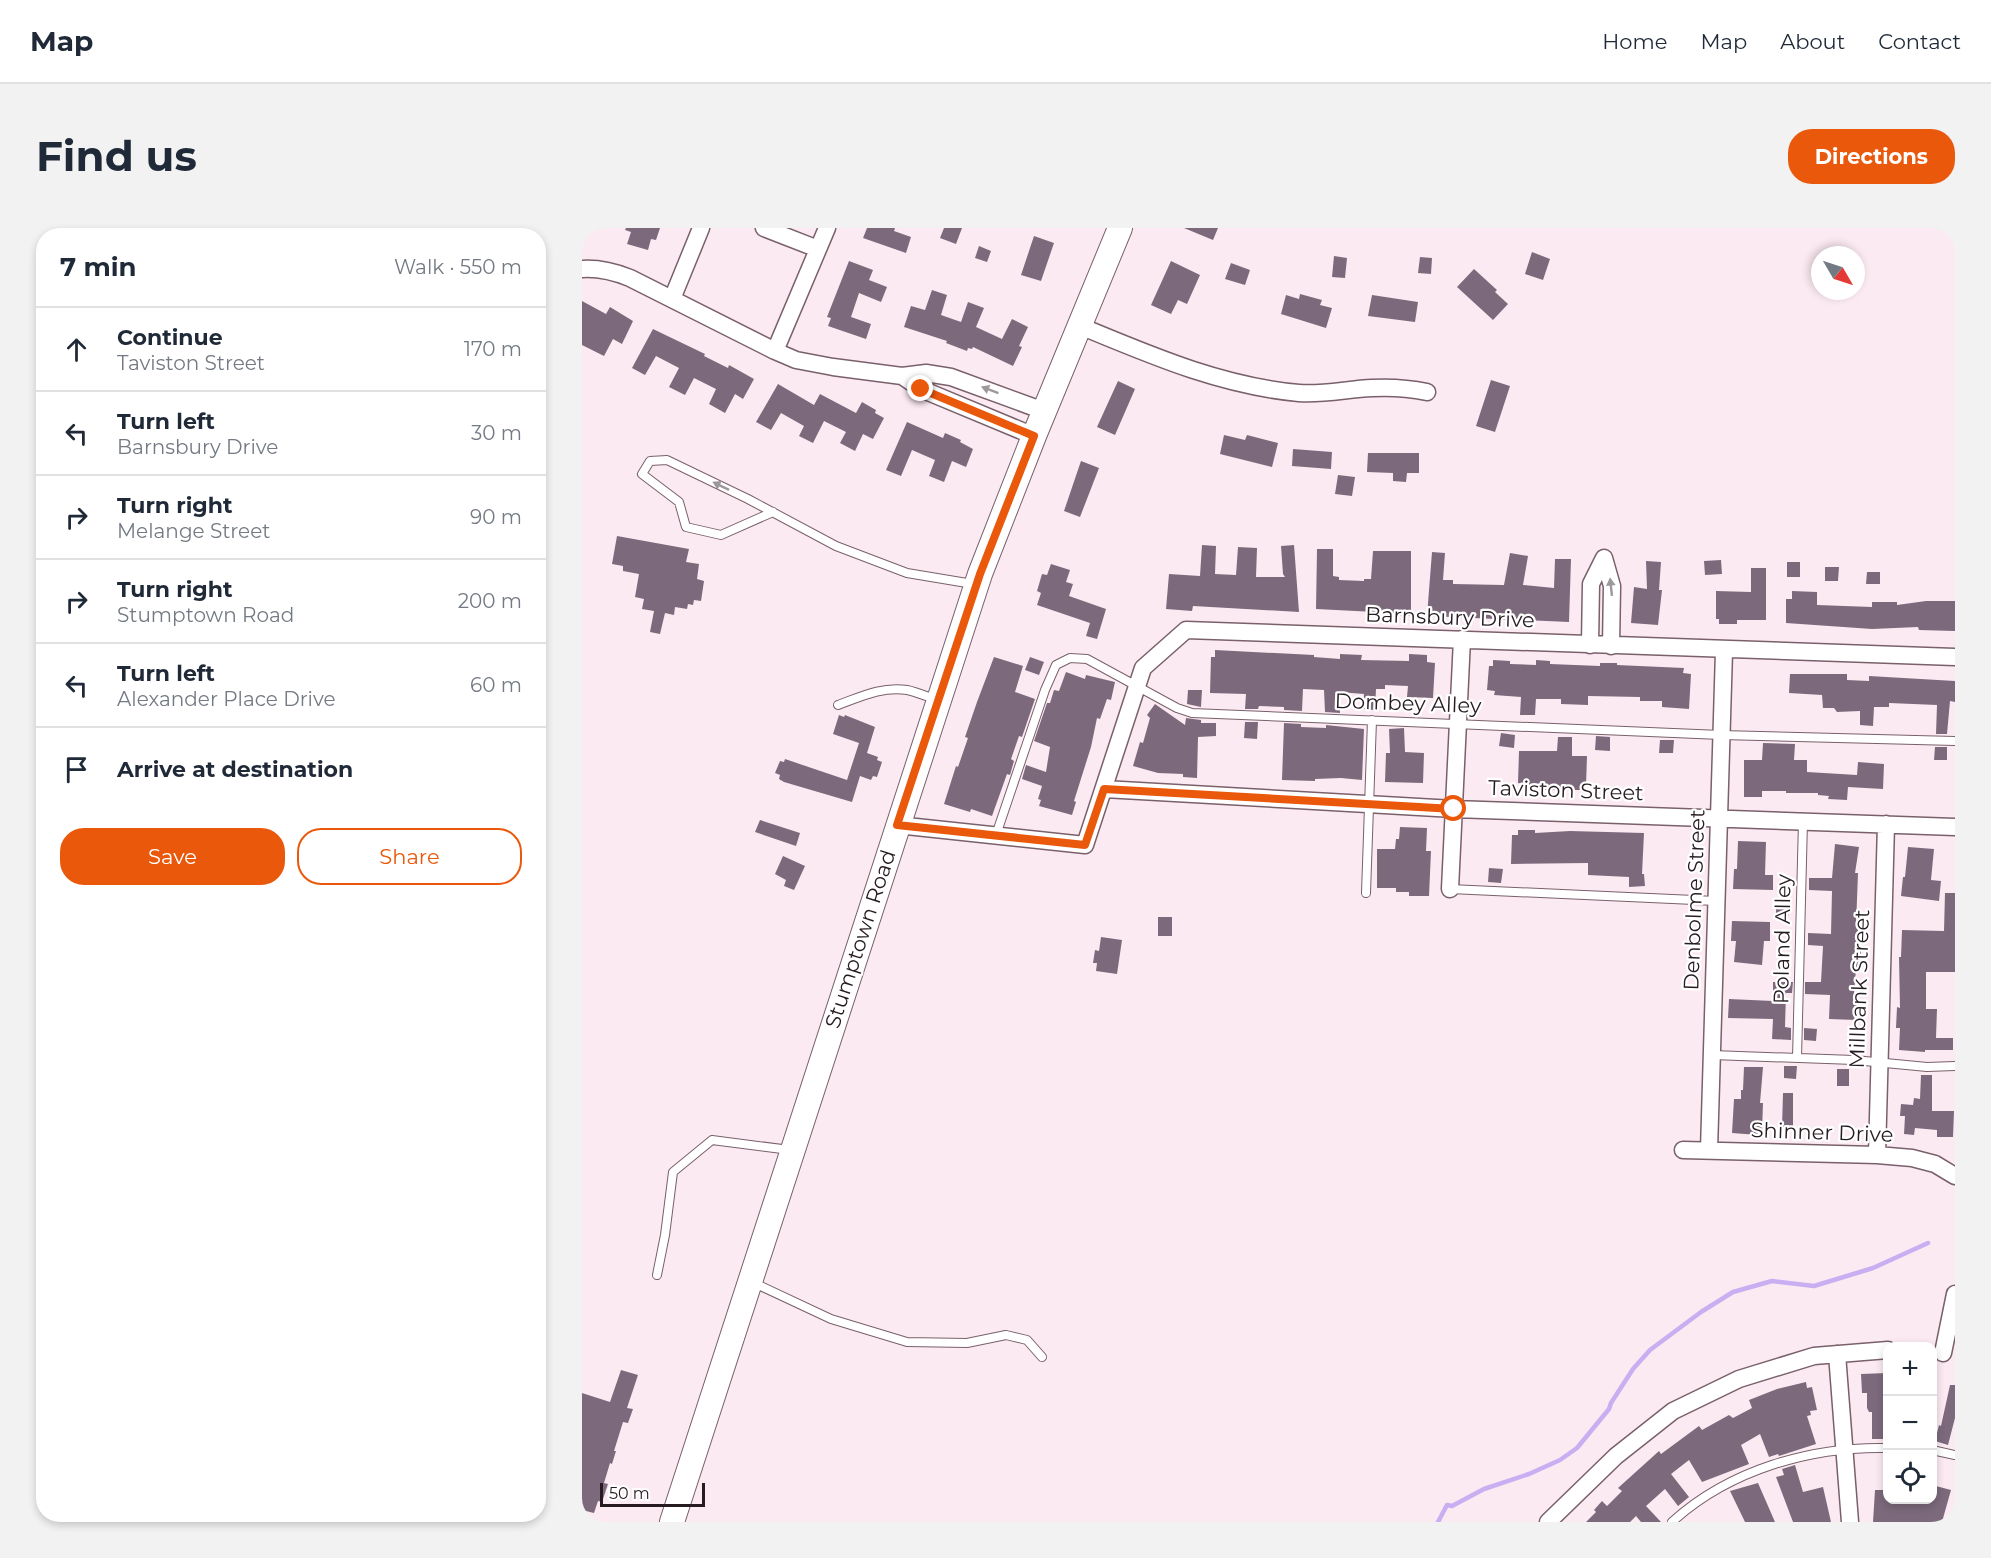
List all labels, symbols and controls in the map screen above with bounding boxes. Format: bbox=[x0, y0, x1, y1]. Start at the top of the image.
text: Map bbox=[30, 24, 93, 58]
text: Home bbox=[1602, 29, 1667, 54]
text: Map bbox=[1700, 29, 1747, 54]
text: About bbox=[1780, 29, 1845, 54]
text: Contact bbox=[1878, 29, 1961, 54]
button: Directions bbox=[1788, 129, 1955, 184]
text: Find us bbox=[36, 130, 197, 182]
north arrow bbox=[1811, 246, 1865, 300]
text: 7 min bbox=[60, 251, 137, 283]
text: Walk · 550 m bbox=[394, 255, 522, 279]
text: Continue bbox=[117, 324, 223, 351]
icon: ahead bbox=[60, 333, 93, 366]
text: 170 m bbox=[464, 337, 522, 361]
text: Taviston Street bbox=[117, 351, 265, 375]
route end bbox=[907, 375, 933, 401]
one-way arrow bbox=[980, 385, 998, 395]
text: Turn left bbox=[117, 408, 215, 435]
icon: left bbox=[60, 417, 93, 450]
text: 30 m bbox=[471, 421, 522, 445]
text: Barnsbury Drive bbox=[117, 435, 278, 459]
one-way arrow bbox=[712, 481, 729, 491]
text: Turn right bbox=[117, 492, 232, 519]
icon: right bbox=[60, 501, 93, 534]
text: 90 m bbox=[470, 505, 522, 529]
text: Melange Street bbox=[117, 519, 270, 543]
text: Turn right bbox=[117, 576, 232, 603]
one-way arrow bbox=[1606, 578, 1616, 597]
icon: right bbox=[60, 585, 93, 618]
text: 200 m bbox=[458, 589, 522, 613]
street label: Barnsbury Drive bbox=[1365, 602, 1535, 632]
text: Stumptown Road bbox=[117, 603, 294, 627]
text: Turn left bbox=[117, 660, 215, 687]
icon: left bbox=[60, 669, 93, 702]
text: 60 m bbox=[470, 673, 522, 697]
text: Alexander Place Drive bbox=[117, 687, 336, 711]
street label: Dombey Alley bbox=[1334, 688, 1482, 718]
icon: arrive bbox=[60, 753, 93, 786]
text: Arrive at destination bbox=[117, 756, 353, 783]
street label: Taviston Street bbox=[1488, 775, 1644, 805]
route start bbox=[1440, 795, 1466, 821]
street label: Denbolme Street bbox=[1678, 809, 1710, 991]
button: Save bbox=[60, 828, 285, 885]
button: Share bbox=[297, 828, 522, 885]
street label: Stumptown Road bbox=[819, 847, 901, 1031]
street label: Poland Alley bbox=[1768, 873, 1796, 1004]
street label: Millbank Street bbox=[1844, 909, 1874, 1069]
street label: Shinner Drive bbox=[1750, 1117, 1894, 1147]
map controls bbox=[1883, 1342, 1937, 1504]
button: + bbox=[1883, 1342, 1937, 1396]
button: − bbox=[1883, 1396, 1937, 1450]
button: locate bbox=[1883, 1450, 1937, 1504]
scale bar bbox=[600, 1480, 705, 1508]
text: 50 m bbox=[609, 1484, 650, 1503]

